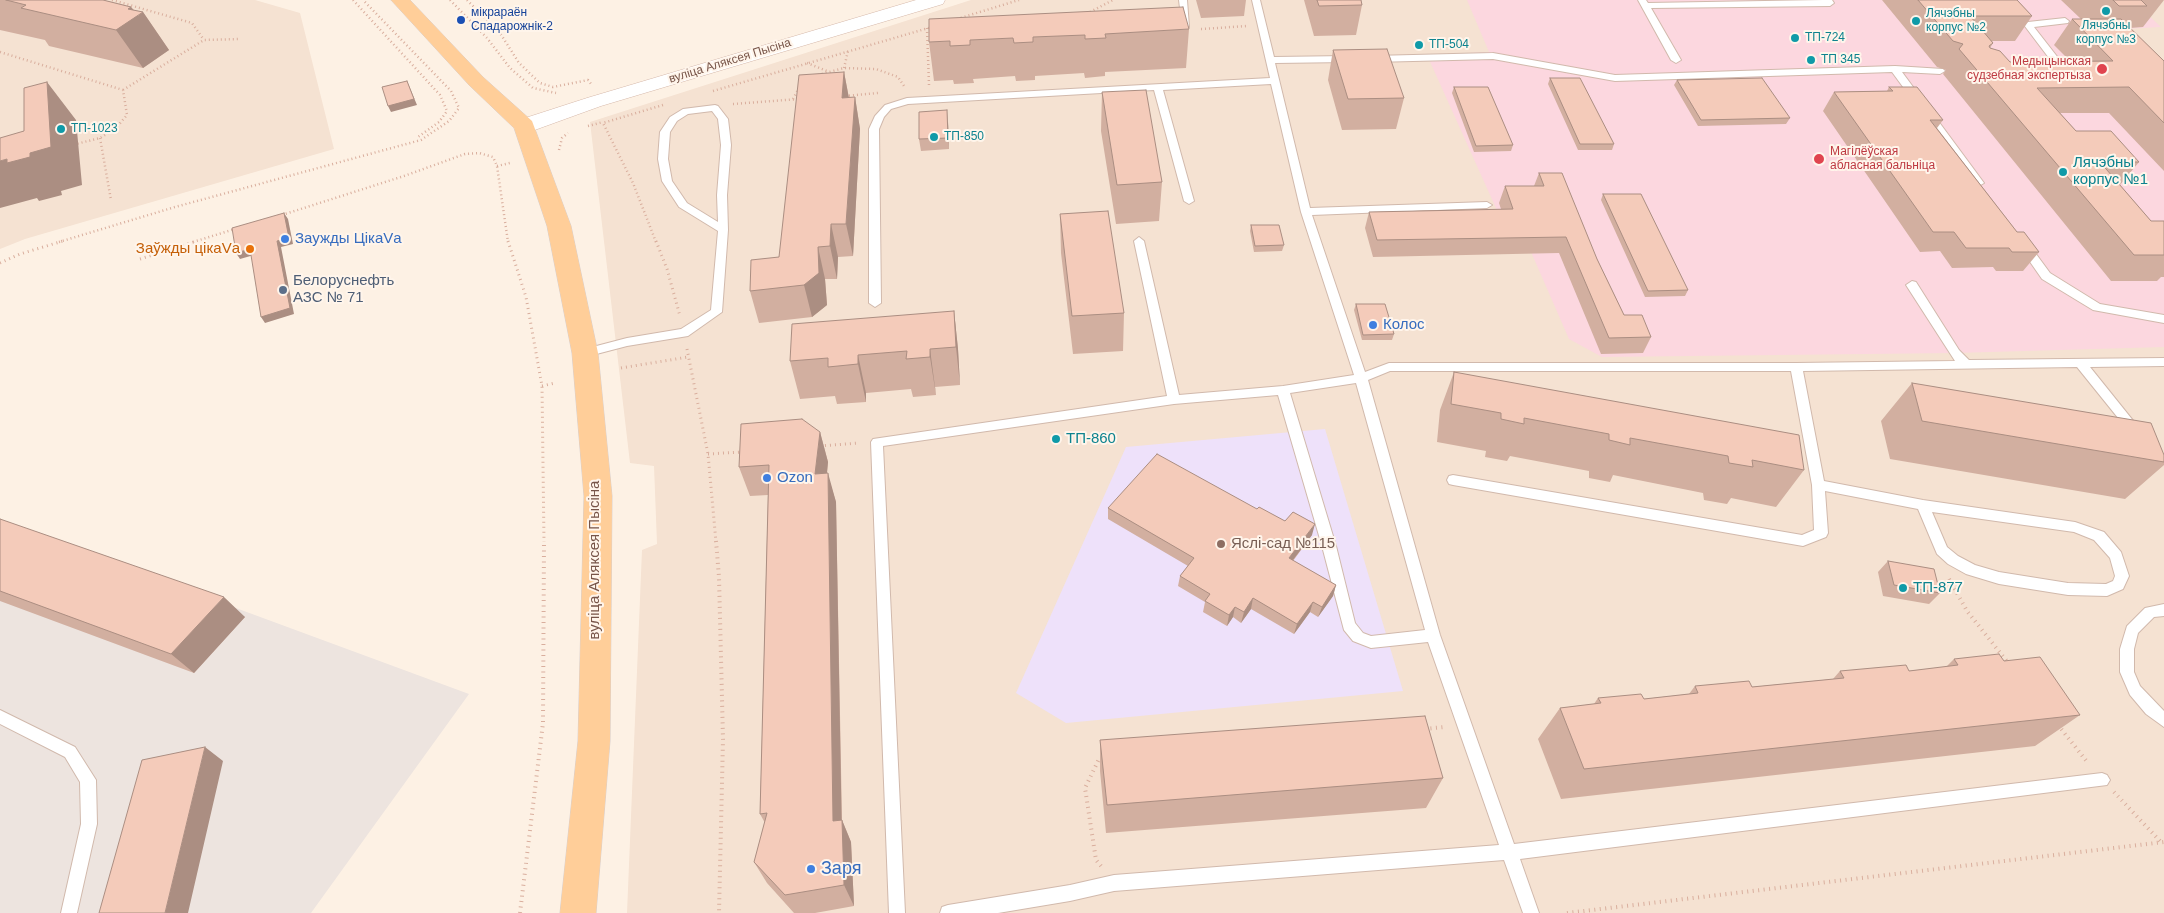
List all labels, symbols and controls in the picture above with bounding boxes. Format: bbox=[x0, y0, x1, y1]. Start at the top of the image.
marker: Лячэбны корпус №3 bbox=[2100, 5, 2112, 17]
place label: мікрараён Спадарожнік-2 bbox=[471, 6, 553, 34]
place label: Лячэбны корпус №2 bbox=[1926, 7, 1986, 35]
marker: мікрараён Спадарожнік-2 bbox=[455, 14, 467, 26]
marker: Лячэбны корпус №2 bbox=[1910, 15, 1922, 27]
place label: Лячэбны корпус №3 bbox=[2076, 19, 2136, 47]
place label: ТП-724 bbox=[1805, 31, 1845, 45]
marker: ТП-724 bbox=[1789, 32, 1801, 44]
street label: вуліца Аляксея Пысіна bbox=[667, 36, 793, 86]
place label: ТП-504 bbox=[1429, 38, 1469, 52]
marker: ТП-504 bbox=[1413, 39, 1425, 51]
place label: ТП 345 bbox=[1821, 53, 1860, 67]
marker: ТП 345 bbox=[1805, 54, 1817, 66]
place label: Медыцынская судзебная экспертыза bbox=[1967, 55, 2091, 83]
marker: Медыцынская судзебная экспертыза bbox=[2095, 62, 2109, 76]
place label: ТП-1023 bbox=[71, 122, 118, 136]
marker: ТП-1023 bbox=[55, 123, 67, 135]
place label: ТП-850 bbox=[944, 130, 984, 144]
marker: ТП-850 bbox=[928, 131, 940, 143]
place label: Магілёўская абласная бальніца bbox=[1830, 145, 1935, 173]
marker: Магілёўская абласная бальніца bbox=[1812, 152, 1826, 166]
place label: Лячэбны корпус №1 bbox=[2073, 154, 2148, 189]
marker: Лячэбны корпус №1 bbox=[2057, 166, 2069, 178]
place label: Заужды ЦікаVа bbox=[295, 230, 402, 248]
marker: Заужды ЦікаVа bbox=[279, 233, 291, 245]
place label: Заўжды цікаVа bbox=[136, 240, 240, 258]
marker: Заўжды цікаVа bbox=[244, 243, 256, 255]
place label: Белоруснефть АЗС № 71 bbox=[293, 272, 394, 307]
marker: Белоруснефть АЗС № 71 bbox=[277, 284, 289, 296]
place label: Колос bbox=[1383, 316, 1425, 334]
marker: Колос bbox=[1367, 319, 1379, 331]
place label: ТП-860 bbox=[1066, 430, 1116, 448]
marker: ТП-860 bbox=[1050, 433, 1062, 445]
place label: Ozon bbox=[777, 469, 813, 487]
marker: Ozon bbox=[761, 472, 773, 484]
street label: вуліца Аляксея Пысіна bbox=[586, 481, 604, 639]
place label: Яслі-сад №115 bbox=[1231, 535, 1335, 553]
marker: Яслі-сад №115 bbox=[1215, 538, 1227, 550]
place label: ТП-877 bbox=[1913, 579, 1963, 597]
marker: ТП-877 bbox=[1897, 582, 1909, 594]
place label: Заря bbox=[821, 858, 861, 880]
marker: Заря bbox=[805, 863, 817, 875]

